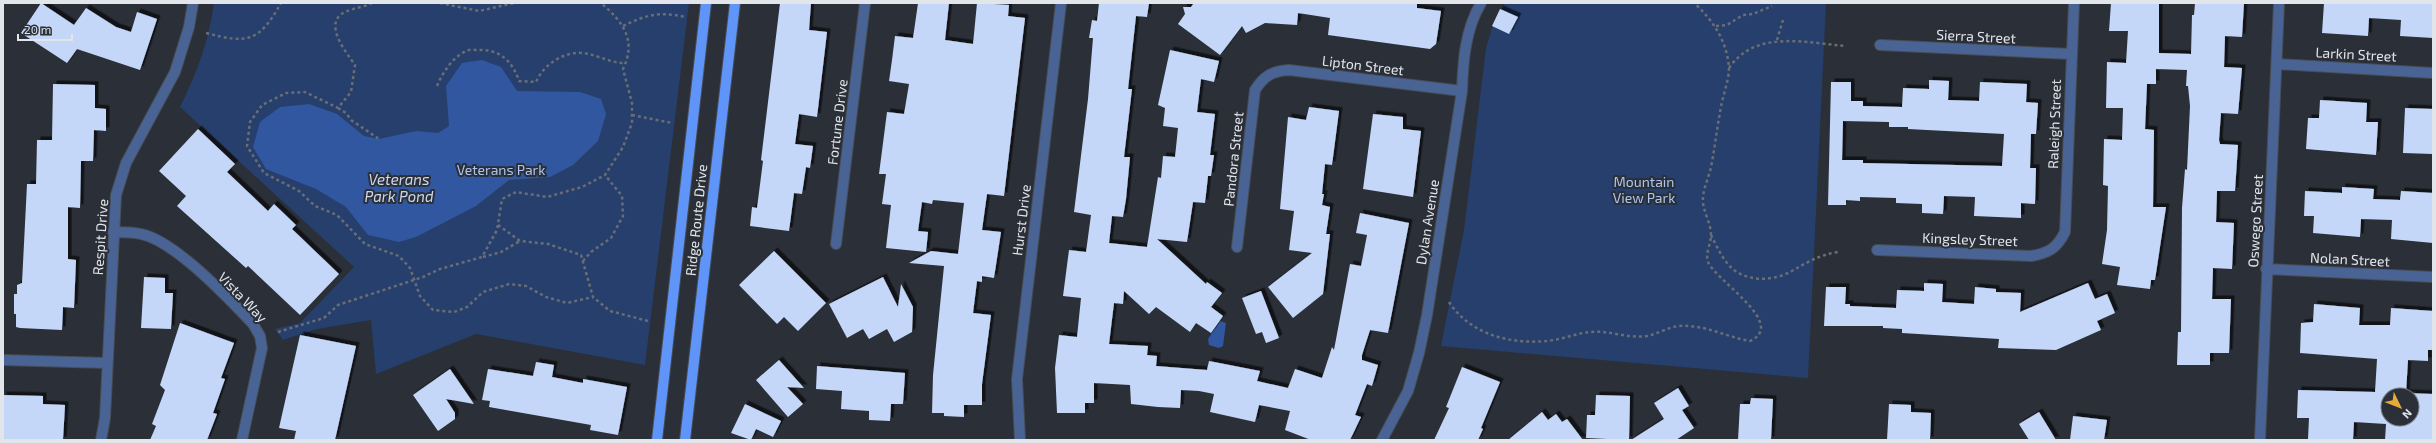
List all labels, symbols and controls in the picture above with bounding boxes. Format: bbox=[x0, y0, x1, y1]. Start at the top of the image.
scale bar bbox=[18, 16, 72, 42]
text: 20 m bbox=[24, 22, 51, 36]
street label: Sierra Street bbox=[1936, 25, 2016, 47]
street label: Larkin Street bbox=[2315, 43, 2397, 65]
street label: Lipton Street bbox=[1321, 52, 1405, 78]
street label: Fortune Drive bbox=[823, 78, 851, 166]
street label: Raleigh Street bbox=[2044, 79, 2064, 169]
street label: Pandora Street bbox=[1220, 111, 1246, 207]
park label: Veterans Park bbox=[457, 161, 545, 178]
street label: Ridge Route Drive bbox=[682, 163, 710, 277]
water label: Veterans Park Pond bbox=[364, 170, 434, 205]
park label: Mountain View Park bbox=[1613, 173, 1675, 206]
street label: Oswego Street bbox=[2244, 174, 2266, 268]
street label: Dylan Avenue bbox=[1412, 178, 1442, 266]
street label: Hurst Drive bbox=[1008, 183, 1034, 257]
street label: Respit Drive bbox=[89, 198, 111, 276]
street label: Kingsley Street bbox=[1922, 229, 2018, 249]
street label: Nolan Street bbox=[2310, 248, 2390, 270]
street label: Vista Way bbox=[215, 268, 271, 326]
north arrow bbox=[2380, 387, 2420, 427]
text: N bbox=[2400, 407, 2415, 422]

